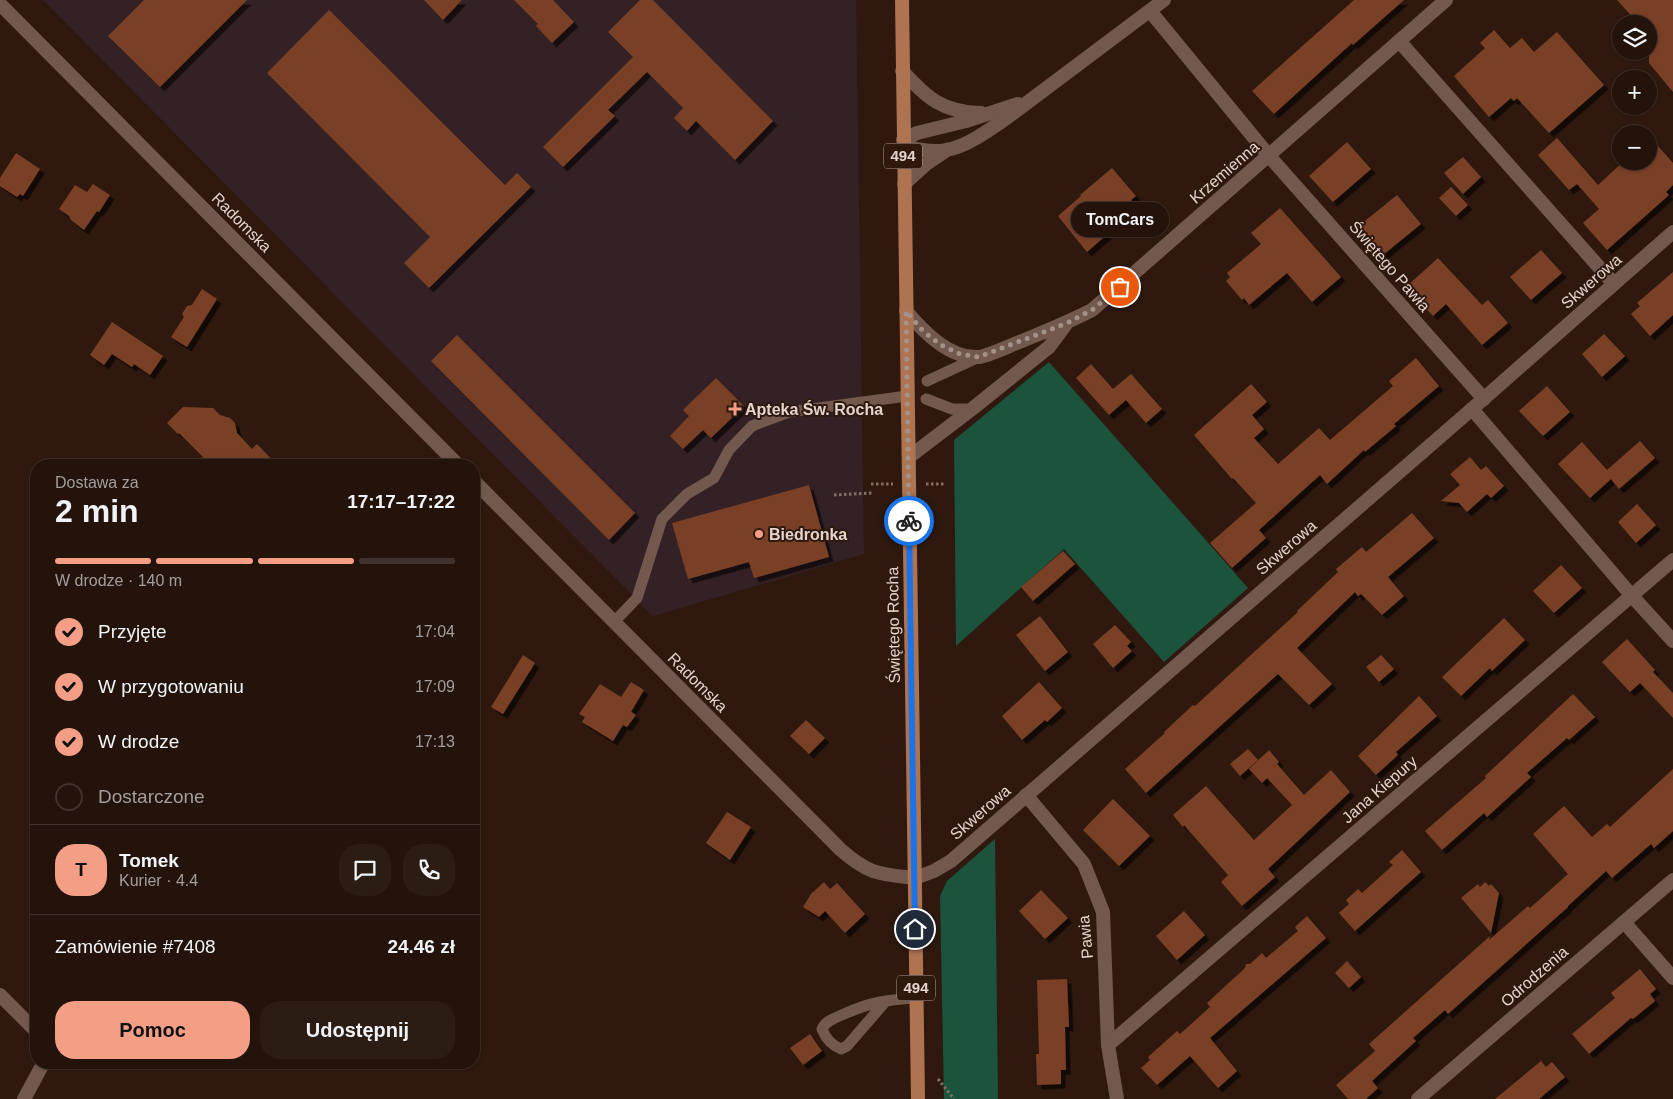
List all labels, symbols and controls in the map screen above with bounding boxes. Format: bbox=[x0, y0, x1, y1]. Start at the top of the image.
map controls bbox=[1612, 15, 1657, 170]
button: layers bbox=[1612, 15, 1657, 60]
button: + bbox=[1612, 70, 1657, 115]
button: − bbox=[1612, 125, 1657, 170]
street label: Krzemienna bbox=[1187, 138, 1262, 207]
road number: 494 bbox=[884, 144, 922, 168]
street label: Radomska bbox=[209, 189, 275, 255]
callout: TomCars bbox=[1071, 202, 1169, 237]
text: TomCars bbox=[1086, 211, 1154, 228]
street label: Świętego Pawła bbox=[1346, 217, 1434, 315]
street label: Skwerowa bbox=[1558, 251, 1625, 312]
pin bbox=[1099, 266, 1141, 308]
icon: bag bbox=[1106, 273, 1134, 301]
place label: Apteka Św. Rocha bbox=[745, 400, 883, 418]
marker: Apteka Św. Rocha bbox=[729, 403, 741, 415]
text: Dostawa za bbox=[55, 474, 139, 491]
text: 17:17–17:22 bbox=[347, 491, 455, 512]
text: 2 min bbox=[55, 493, 139, 529]
courier bbox=[884, 496, 934, 546]
icon: bike bbox=[895, 507, 923, 535]
street label: Skwerowa bbox=[1253, 517, 1320, 578]
place label: Biedronka bbox=[769, 526, 847, 543]
marker: Biedronka bbox=[753, 528, 765, 540]
street label: Świętego Rocha bbox=[883, 566, 903, 683]
text: W drodze · 140 m bbox=[55, 572, 182, 589]
icon: check bbox=[55, 618, 83, 646]
text: Przyjęte bbox=[98, 621, 167, 642]
text: 17:04 bbox=[415, 623, 455, 640]
street label: Radomska bbox=[665, 649, 731, 715]
icon: check bbox=[55, 673, 83, 701]
text: W przygotowaniu bbox=[98, 676, 244, 697]
text: 17:09 bbox=[415, 678, 455, 695]
icon: check bbox=[55, 728, 83, 756]
text: W drodze bbox=[98, 731, 179, 752]
text: 17:13 bbox=[415, 733, 455, 750]
street label: Jana Kiepury bbox=[1339, 752, 1420, 826]
street label: Skwerowa bbox=[947, 782, 1014, 843]
text: Dostarczone bbox=[98, 786, 205, 807]
button: chat bbox=[339, 844, 391, 896]
button: phone bbox=[403, 844, 455, 896]
text: Tomek bbox=[119, 850, 179, 871]
text: T bbox=[75, 859, 87, 880]
text: Kurier · 4.4 bbox=[119, 872, 198, 889]
pin bbox=[894, 908, 936, 950]
street label: Pawia bbox=[1075, 914, 1096, 959]
icon: home bbox=[901, 915, 929, 943]
text: Zamówienie #7408 bbox=[55, 936, 216, 957]
text: 24.46 zł bbox=[387, 936, 455, 957]
street label: Odrodzenia bbox=[1498, 943, 1571, 1010]
road number: 494 bbox=[897, 976, 935, 1000]
button: Pomoc bbox=[55, 1001, 250, 1059]
button: Udostępnij bbox=[260, 1001, 455, 1059]

